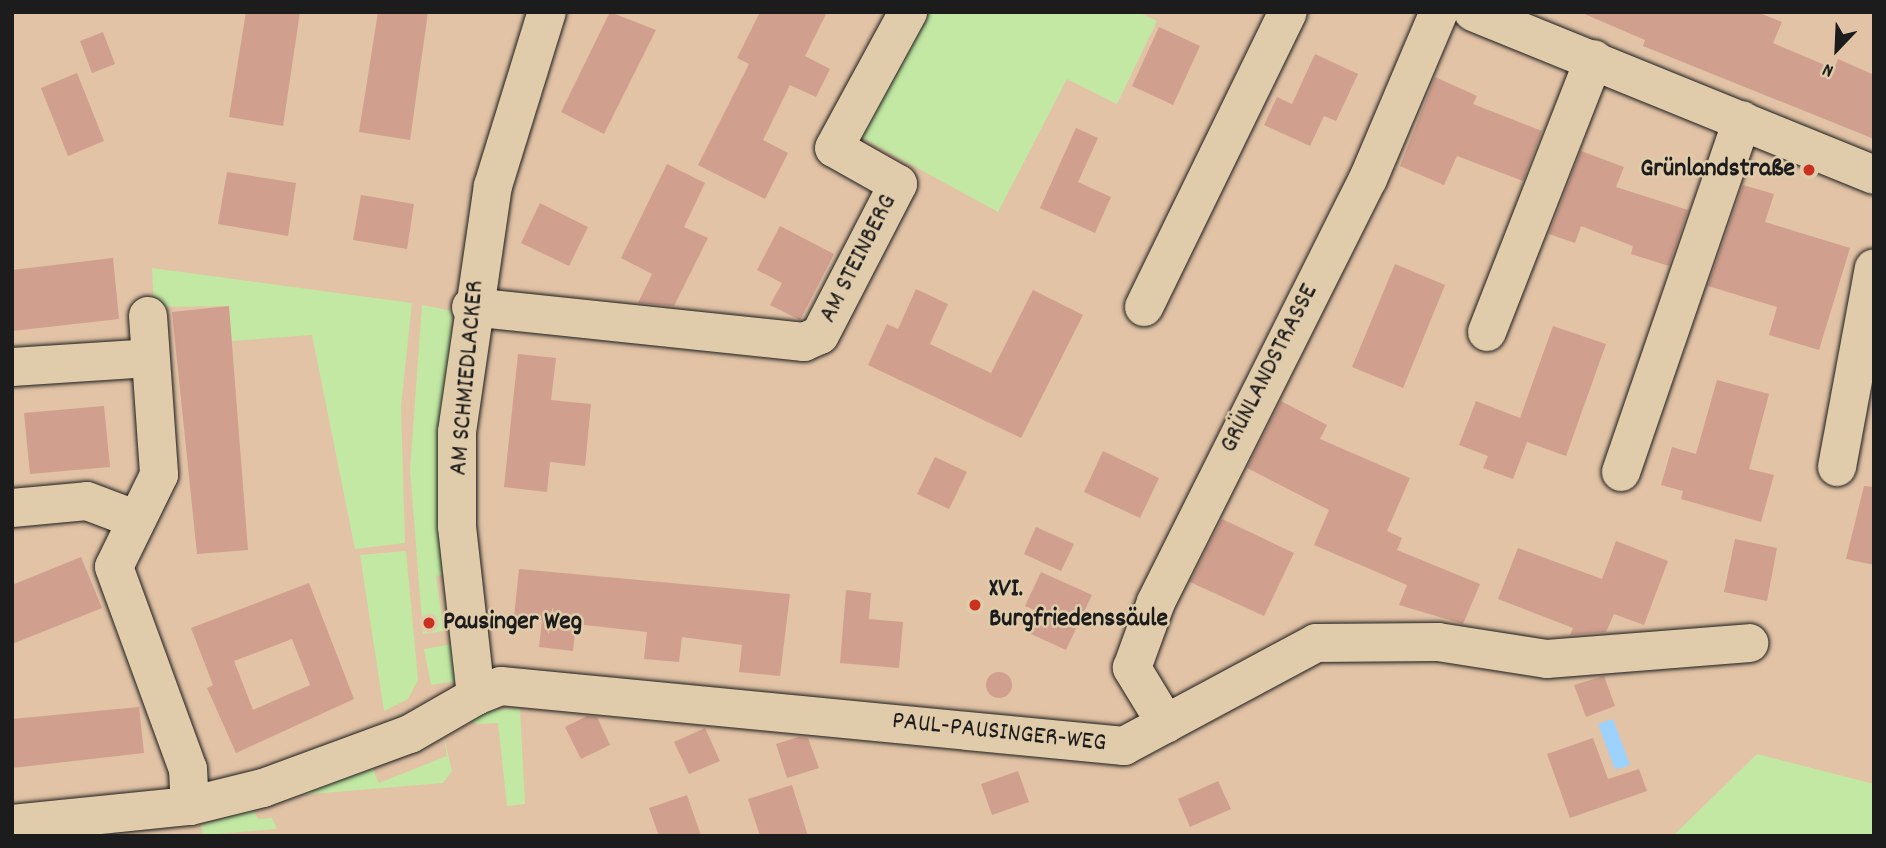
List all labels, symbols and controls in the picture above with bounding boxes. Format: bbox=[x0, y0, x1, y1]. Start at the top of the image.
north arrow bbox=[1802, 14, 1872, 84]
text: N bbox=[1819, 55, 1838, 83]
place label: Grünlandstraße bbox=[1640, 154, 1795, 186]
marker: Grünlandstraße bbox=[1801, 162, 1817, 178]
street label: AM STEINBERG bbox=[813, 190, 905, 328]
street label: AM SCHMIEDLACKER bbox=[444, 279, 492, 477]
street label: GRÜNLANDSTRASSE bbox=[1214, 280, 1326, 458]
place label: XVI. Burgfriedenssäule bbox=[989, 574, 1168, 636]
marker: XVI. Burgfriedenssäule bbox=[967, 597, 983, 613]
place label: Pausinger Weg bbox=[443, 607, 582, 639]
marker: Pausinger Weg bbox=[421, 615, 437, 631]
street label: PAUL-PAUSINGER-WEG bbox=[890, 706, 1108, 760]

